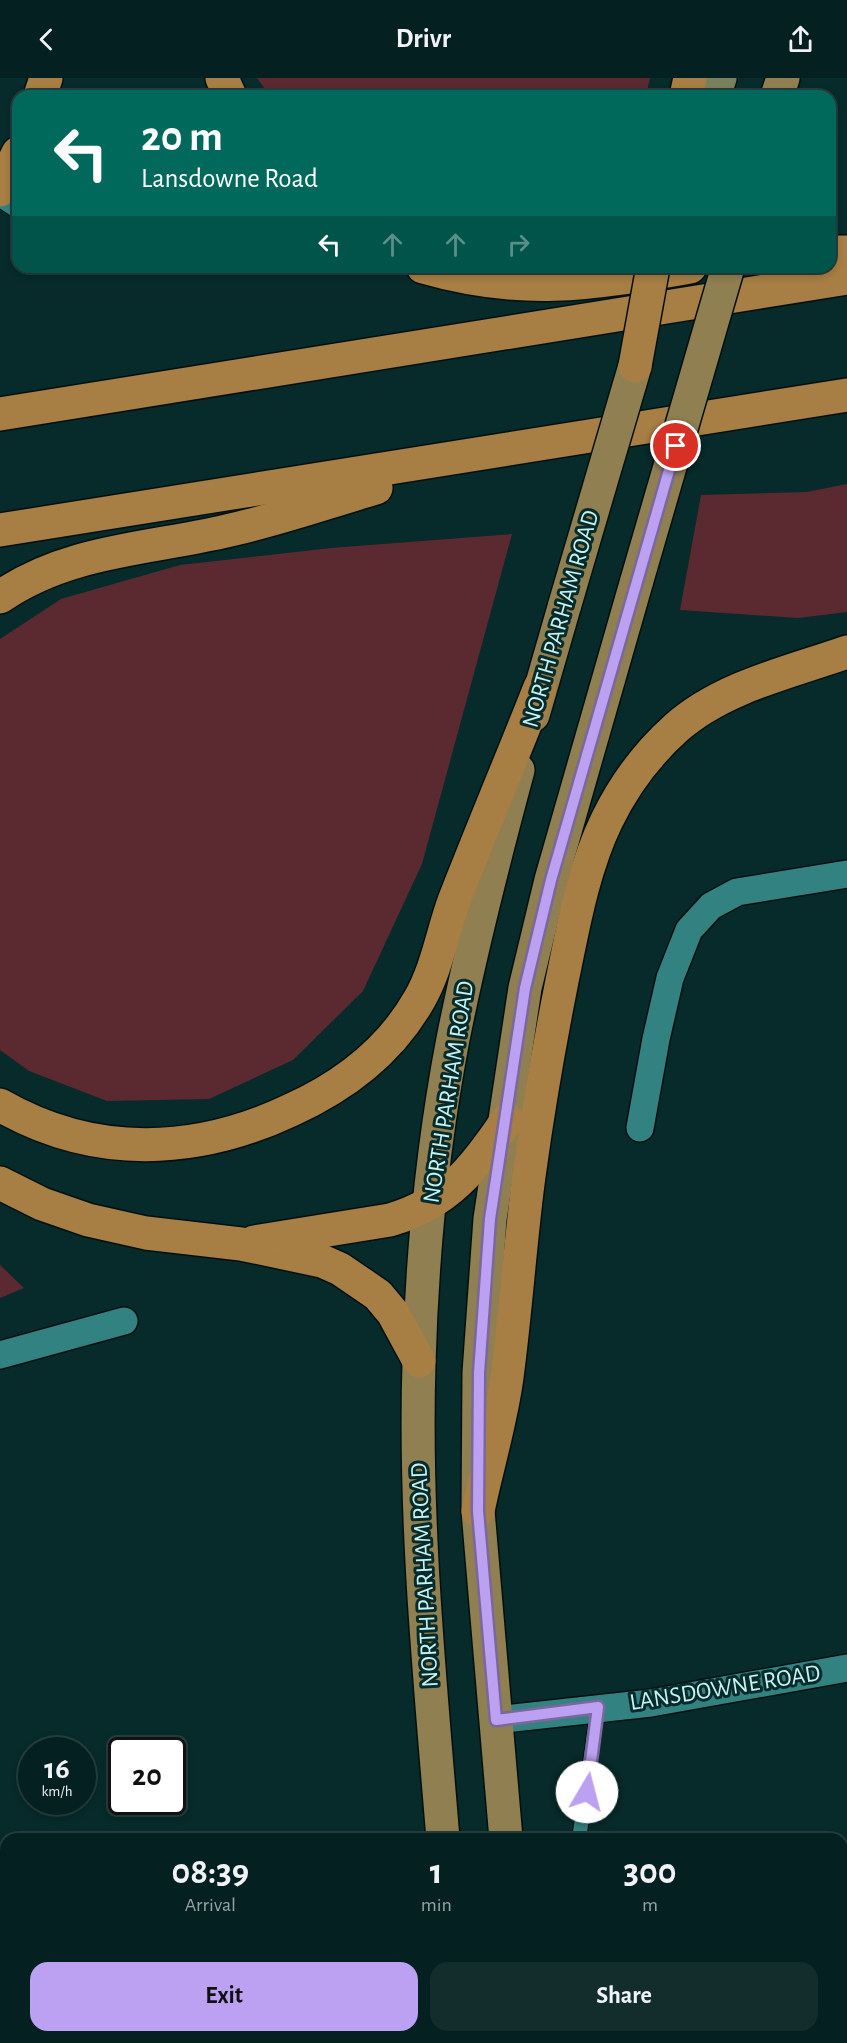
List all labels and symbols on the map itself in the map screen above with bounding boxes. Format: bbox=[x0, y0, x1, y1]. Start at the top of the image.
pin bbox=[650, 420, 701, 471]
street label: NORTH PARHAM ROAD bbox=[518, 508, 604, 730]
street label: NORTH PARHAM ROAD bbox=[420, 979, 478, 1205]
street label: NORTH PARHAM ROAD bbox=[407, 1462, 443, 1688]
street label: LANSDOWNE ROAD bbox=[628, 1661, 822, 1715]
speed limit sign: 20 bbox=[108, 1737, 186, 1815]
position arrow bbox=[555, 1760, 619, 1824]

